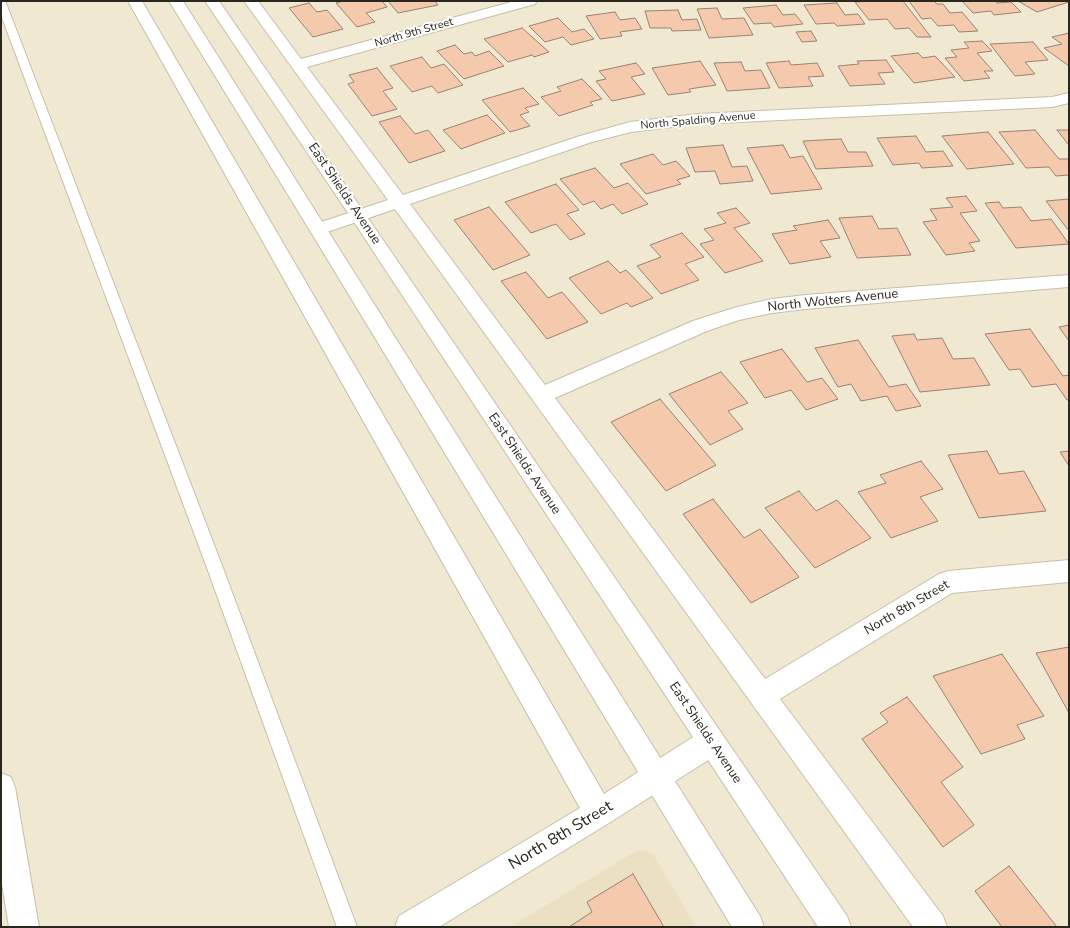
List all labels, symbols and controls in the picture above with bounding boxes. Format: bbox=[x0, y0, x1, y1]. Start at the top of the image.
street label: North 9th Street bbox=[373, 15, 455, 51]
street label: North Spalding Avenue bbox=[640, 109, 756, 133]
street label: East Shields Avenue bbox=[304, 140, 384, 248]
street label: North Wolters Avenue bbox=[767, 286, 899, 316]
street label: East Shields Avenue bbox=[484, 410, 564, 518]
street label: North 8th Street bbox=[862, 577, 952, 639]
street label: East Shields Avenue bbox=[665, 679, 745, 787]
street label: North 8th Street bbox=[506, 797, 616, 875]

